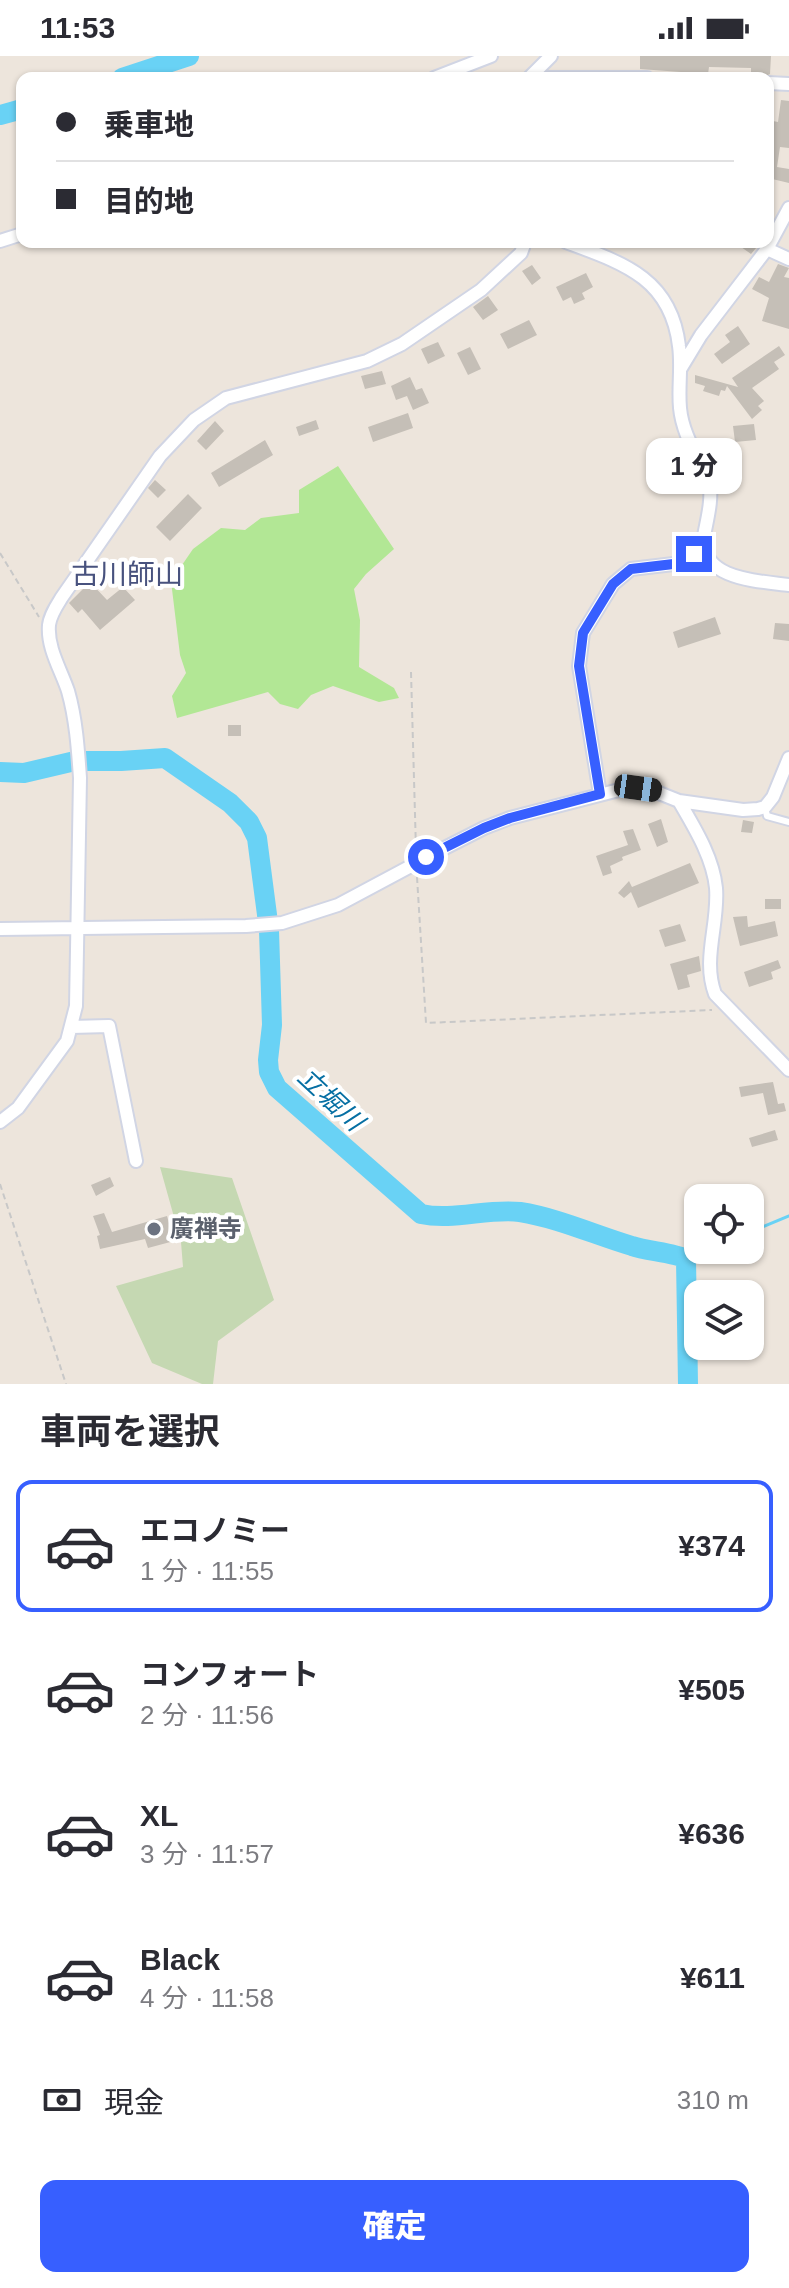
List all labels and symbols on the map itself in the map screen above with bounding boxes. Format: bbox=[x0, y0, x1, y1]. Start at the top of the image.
callout: 1 分 bbox=[646, 438, 742, 494]
route end bbox=[676, 536, 712, 572]
district label: 古川師山 bbox=[71, 559, 183, 590]
car bbox=[613, 773, 663, 803]
route start bbox=[408, 839, 444, 875]
water label: 立堀川 bbox=[292, 1061, 372, 1139]
place label: 廣禅寺 bbox=[170, 1215, 242, 1242]
marker: 廣禅寺 bbox=[145, 1220, 163, 1238]

